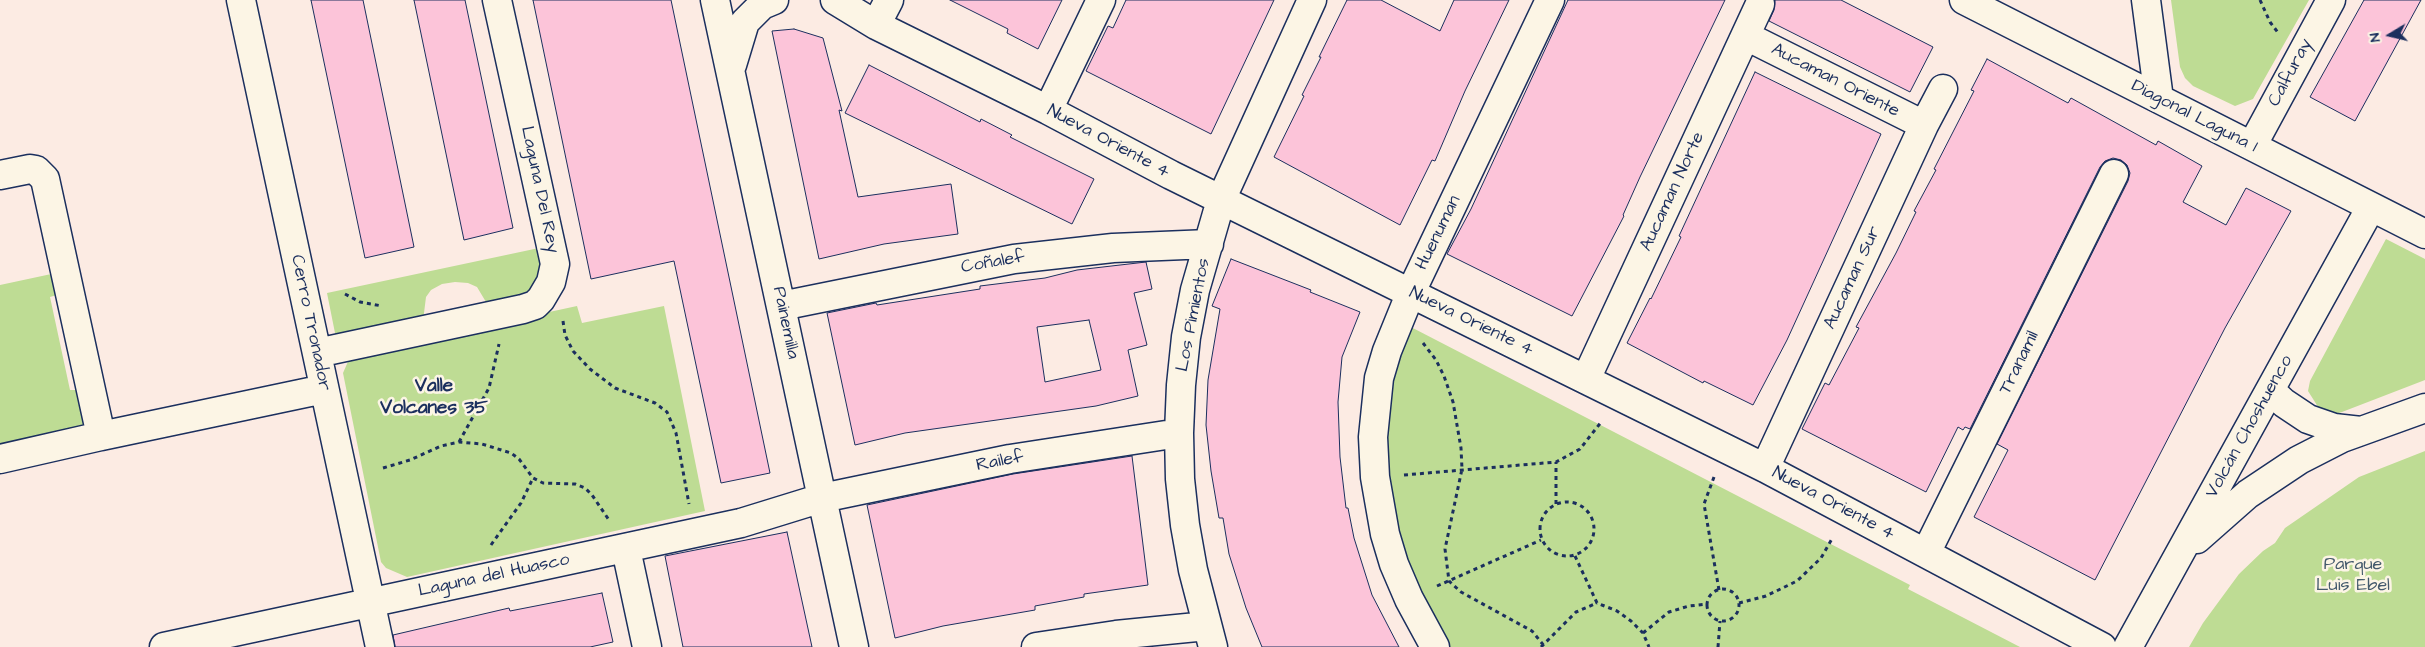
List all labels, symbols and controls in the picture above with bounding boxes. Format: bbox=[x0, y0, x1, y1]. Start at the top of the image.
north arrow bbox=[2365, 10, 2415, 60]
text: N bbox=[2365, 31, 2386, 43]
street label: Calfuray bbox=[2264, 35, 2318, 111]
street label: Aucaman Oriente bbox=[1767, 39, 1903, 123]
street label: Diagonal Laguna 1 bbox=[2127, 76, 2261, 158]
street label: Nueva Oriente 4 bbox=[1043, 101, 1173, 183]
street label: Laguna Del Rey bbox=[515, 125, 563, 255]
street label: Aucaman Norte bbox=[1636, 129, 1710, 255]
street label: Huenuman bbox=[1412, 192, 1466, 274]
street label: Aucaman Sur bbox=[1820, 223, 1886, 333]
street label: Coñalef bbox=[959, 247, 1027, 279]
street label: Cerro Tronador bbox=[285, 253, 335, 393]
street label: Los Pimientos bbox=[1172, 257, 1216, 373]
street label: Nueva Oriente 4 bbox=[1405, 283, 1537, 361]
street label: Painemilla bbox=[767, 285, 803, 361]
street label: Tranamil bbox=[1995, 328, 2045, 398]
street label: Volcán Choshuenco bbox=[2202, 352, 2298, 502]
district label: Valle Volcanes 35 bbox=[380, 376, 488, 420]
street label: Railef bbox=[974, 447, 1026, 477]
street label: Nueva Oriente 4 bbox=[1768, 463, 1898, 545]
street label: Laguna del Huasco bbox=[416, 549, 572, 603]
park label: Parque Luis Ebel bbox=[2316, 554, 2390, 596]

